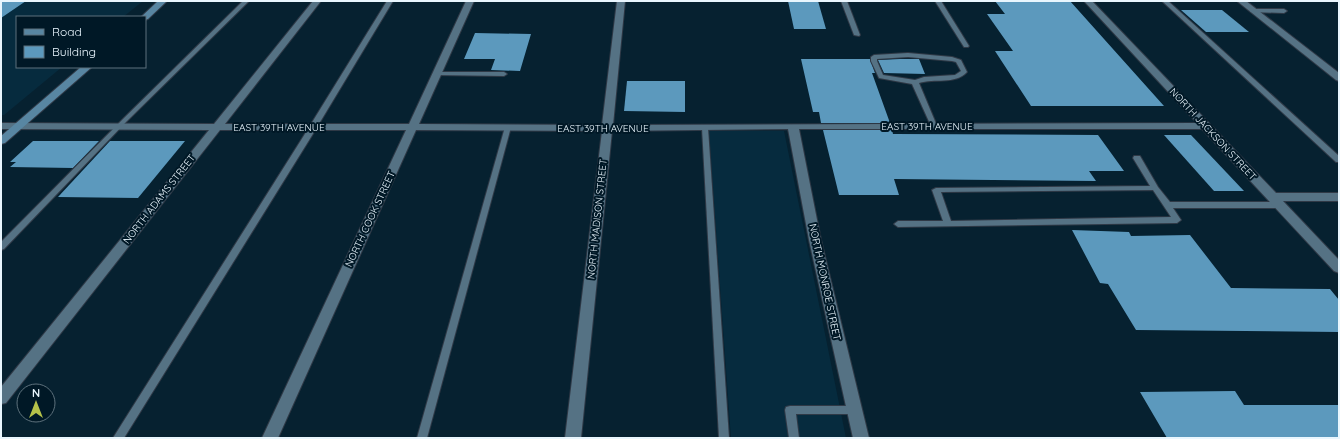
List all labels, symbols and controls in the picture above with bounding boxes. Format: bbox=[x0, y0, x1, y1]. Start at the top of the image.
legend bbox=[16, 16, 146, 68]
text: Road bbox=[52, 24, 82, 39]
text: Building bbox=[52, 44, 96, 59]
street label: NORTH JACKSON STREET bbox=[1167, 85, 1259, 183]
street label: EAST 39TH AVENUE bbox=[881, 120, 973, 133]
street label: EAST 39TH AVENUE bbox=[233, 121, 325, 134]
street label: EAST 39TH AVENUE bbox=[557, 122, 649, 135]
street label: NORTH ADAMS STREET bbox=[120, 152, 198, 246]
street label: NORTH MADISON STREET bbox=[584, 158, 610, 280]
street label: NORTH COOK STREET bbox=[342, 169, 398, 269]
street label: NORTH MONROE STREET bbox=[806, 222, 844, 342]
north arrow bbox=[16, 383, 56, 423]
text: N bbox=[32, 386, 40, 400]

